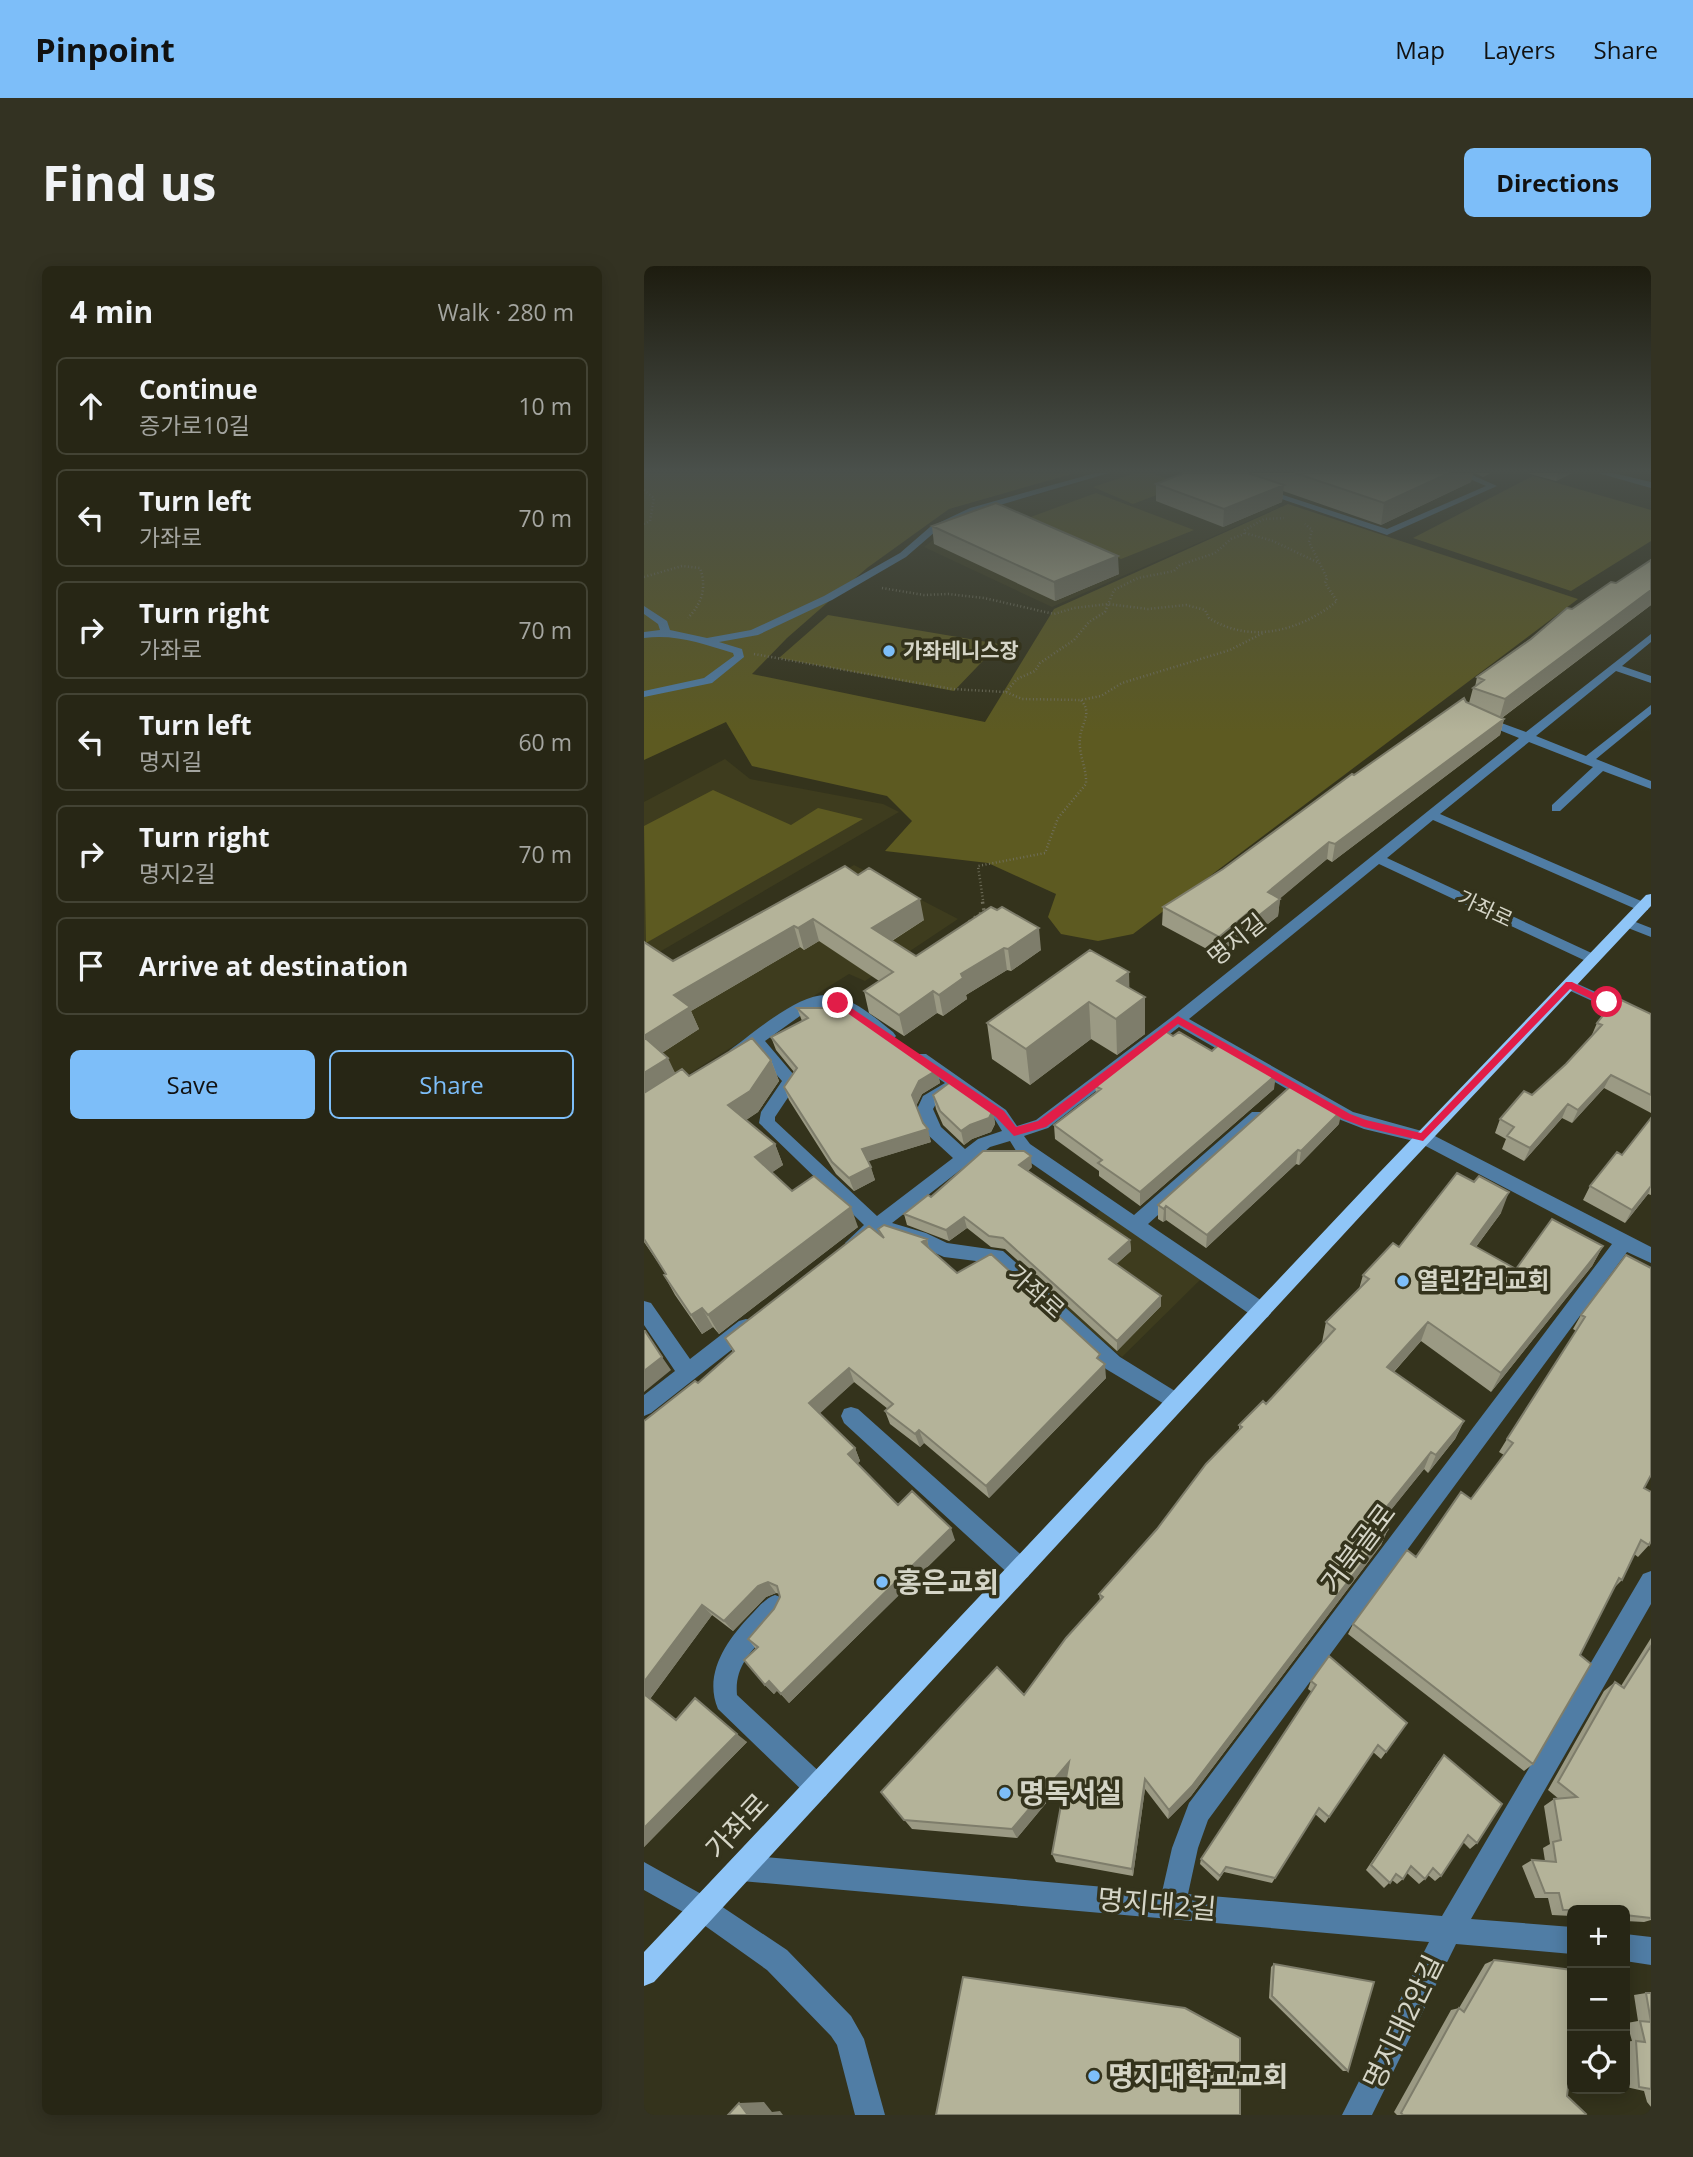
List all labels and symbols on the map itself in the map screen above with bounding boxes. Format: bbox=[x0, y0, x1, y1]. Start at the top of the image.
place label: 가좌테니스장 bbox=[903, 636, 1019, 664]
marker: 가좌테니스장 bbox=[881, 643, 897, 659]
street label: 가좌로 bbox=[1453, 883, 1518, 933]
street label: 명지길 bbox=[1200, 905, 1272, 973]
route start bbox=[1591, 986, 1622, 1017]
route end bbox=[822, 987, 853, 1018]
street label: 가좌로 bbox=[1001, 1256, 1073, 1325]
place label: 열린감리교회 bbox=[1417, 1263, 1549, 1296]
marker: 열린감리교회 bbox=[1395, 1273, 1411, 1289]
street label: 거북골로 bbox=[1311, 1495, 1403, 1600]
place label: 홍은교회 bbox=[896, 1562, 999, 1600]
marker: 홍은교회 bbox=[874, 1574, 890, 1590]
place label: 명독서실 bbox=[1019, 1773, 1122, 1811]
street label: 가좌로 bbox=[696, 1784, 777, 1867]
marker: 명독서실 bbox=[997, 1785, 1013, 1801]
street label: 명지대2길 bbox=[1096, 1879, 1218, 1927]
street label: 명지대2안길 bbox=[1353, 1948, 1451, 2095]
place label: 명지대학교교회 bbox=[1108, 2056, 1288, 2094]
marker: 명지대학교교회 bbox=[1086, 2068, 1102, 2084]

